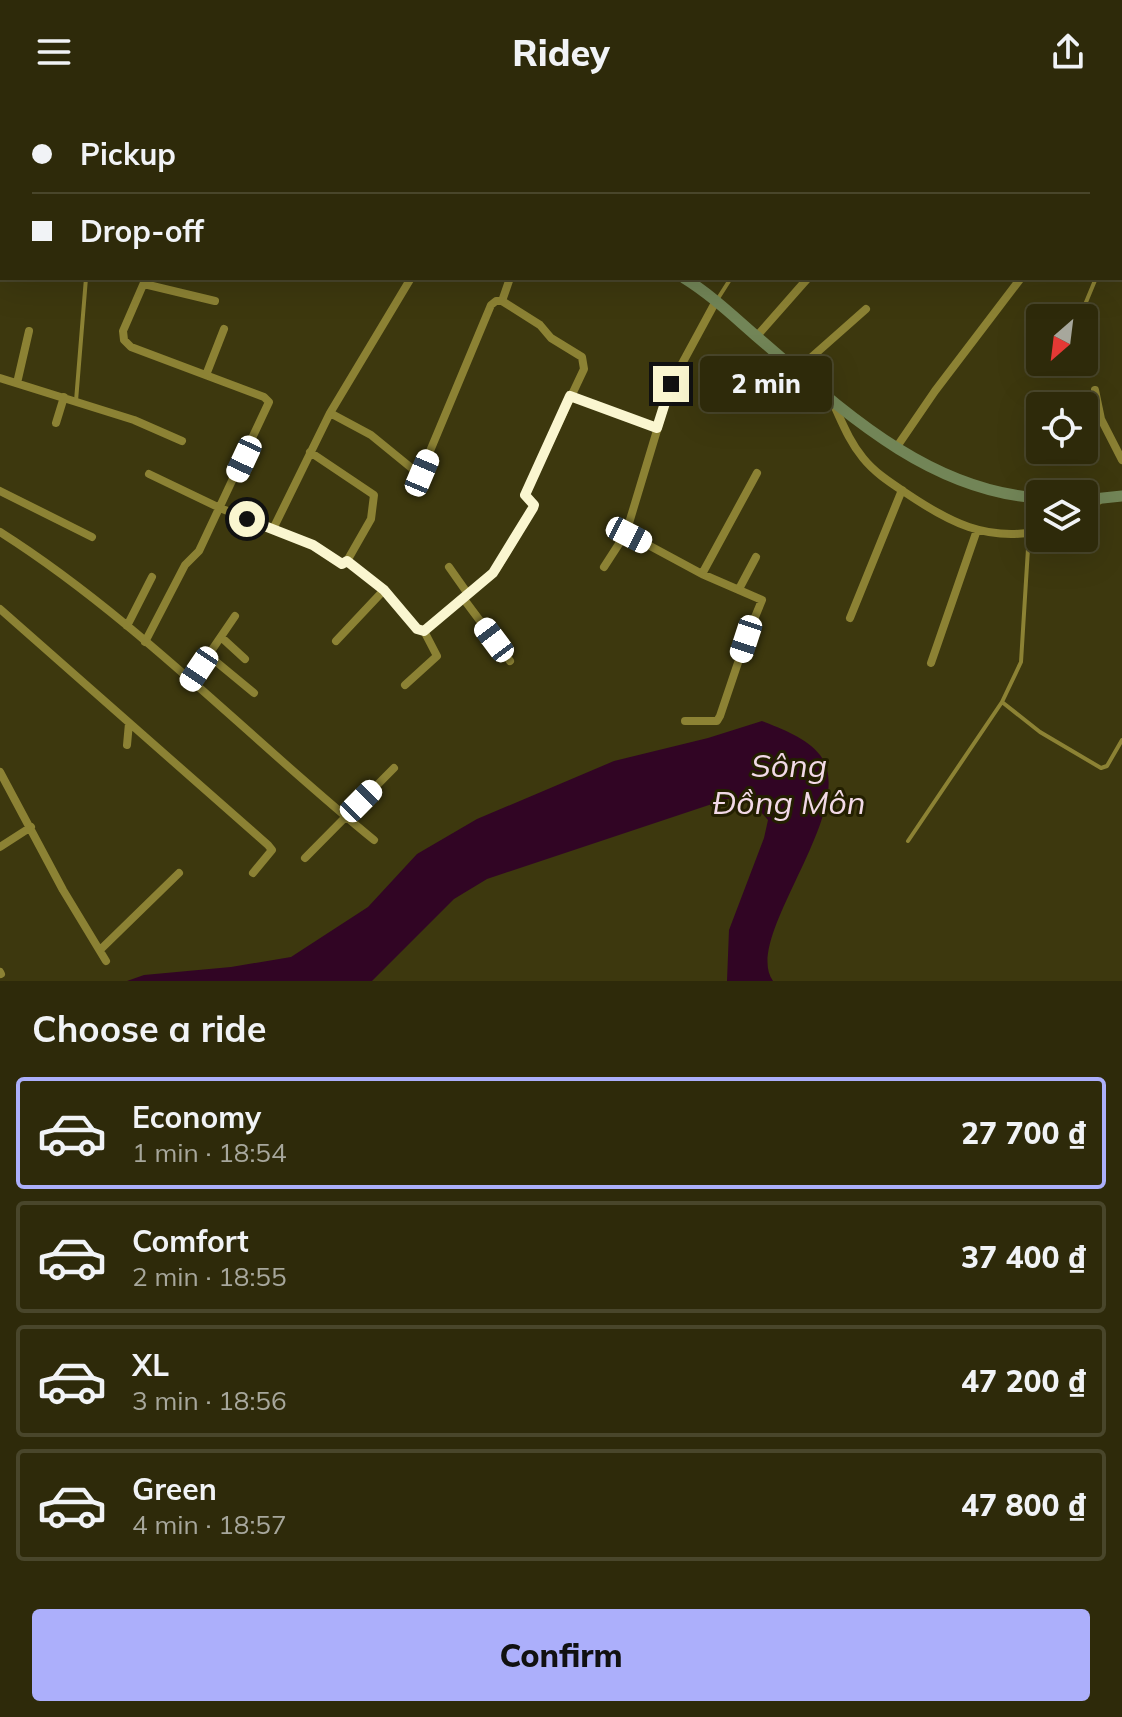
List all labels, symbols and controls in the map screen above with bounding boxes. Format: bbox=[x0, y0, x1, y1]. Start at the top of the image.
icon: menu bbox=[32, 30, 76, 74]
text: Ridey bbox=[512, 30, 610, 75]
icon: share bbox=[1046, 30, 1090, 74]
text: Pickup bbox=[80, 135, 176, 173]
text: Drop-off bbox=[80, 212, 204, 250]
north arrow bbox=[1026, 304, 1098, 376]
map controls bbox=[1026, 304, 1098, 552]
callout: 2 min bbox=[699, 356, 831, 412]
route end bbox=[653, 366, 689, 402]
text: 2 min bbox=[731, 367, 801, 400]
button: locate bbox=[1026, 392, 1098, 464]
car bbox=[223, 432, 265, 486]
car bbox=[402, 446, 442, 500]
button: layers bbox=[1026, 480, 1098, 552]
route start bbox=[229, 501, 265, 537]
car bbox=[602, 513, 656, 557]
car bbox=[727, 612, 765, 666]
car bbox=[470, 614, 518, 666]
car bbox=[176, 642, 222, 696]
water label: Sông Đồng Môn bbox=[712, 745, 866, 822]
car bbox=[336, 776, 386, 826]
text: Choose a ride bbox=[32, 1006, 266, 1051]
icon: car bbox=[36, 1097, 108, 1169]
text: Economy bbox=[132, 1098, 261, 1136]
text: 27 700 ₫ bbox=[961, 1114, 1086, 1152]
text: 1 min · 18:54 bbox=[132, 1136, 287, 1169]
icon: car bbox=[36, 1221, 108, 1293]
text: Comfort bbox=[132, 1222, 249, 1260]
text: 37 400 ₫ bbox=[961, 1238, 1086, 1276]
text: 2 min · 18:55 bbox=[132, 1260, 287, 1293]
icon: car bbox=[36, 1345, 108, 1417]
text: XL bbox=[132, 1346, 169, 1384]
text: 47 200 ₫ bbox=[961, 1362, 1086, 1400]
text: 3 min · 18:56 bbox=[132, 1384, 287, 1417]
icon: car bbox=[36, 1469, 108, 1541]
text: Green bbox=[132, 1470, 217, 1508]
text: 47 800 ₫ bbox=[961, 1486, 1086, 1524]
text: 4 min · 18:57 bbox=[132, 1508, 287, 1541]
button: Confirm bbox=[32, 1609, 1090, 1701]

